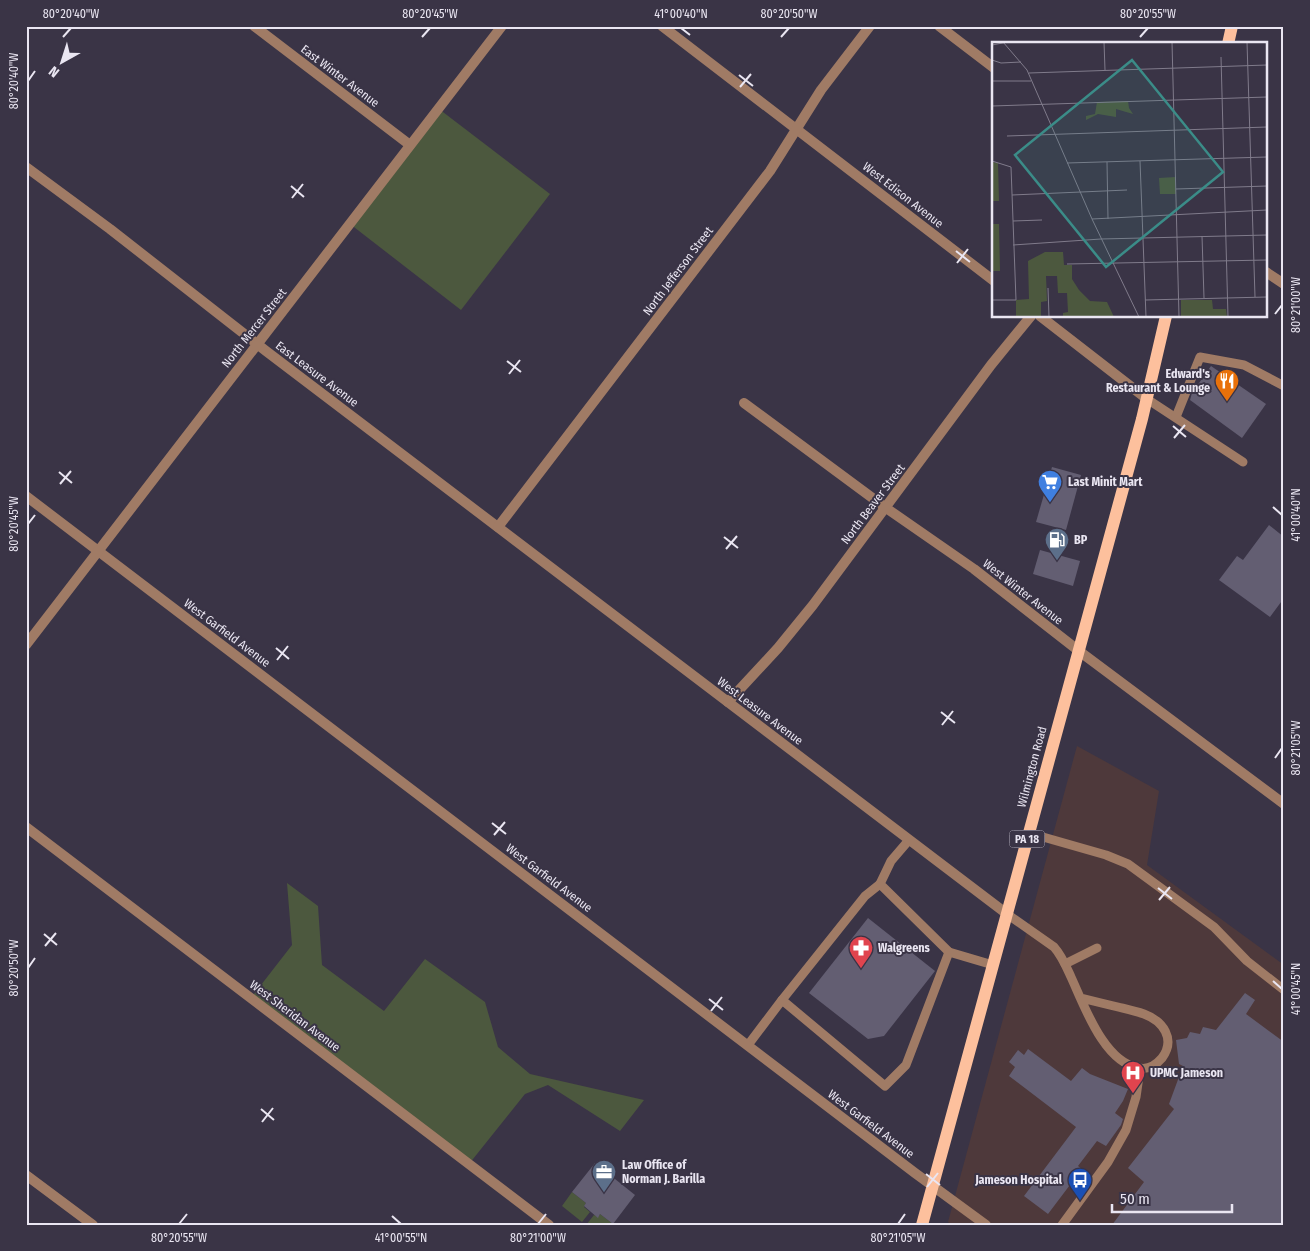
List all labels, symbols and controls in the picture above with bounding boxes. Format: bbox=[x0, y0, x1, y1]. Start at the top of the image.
text: 80°20'40"W bbox=[43, 7, 99, 21]
text: 80°20'45"W bbox=[402, 7, 458, 21]
text: 41°00'40"N bbox=[654, 7, 708, 21]
text: 80°20'50"W bbox=[761, 7, 817, 21]
text: 80°20'55"W bbox=[1120, 7, 1176, 21]
north arrow bbox=[38, 38, 88, 88]
street label: East Winter Avenue bbox=[298, 42, 382, 110]
inset map bbox=[992, 42, 1268, 318]
text: 80°20'40"W bbox=[7, 53, 21, 109]
text: N bbox=[46, 62, 63, 81]
street label: West Edison Avenue bbox=[860, 159, 946, 231]
street label: North Jefferson Street bbox=[640, 224, 716, 318]
text: 80°21'00"W bbox=[1289, 277, 1303, 333]
street label: North Mercer Street bbox=[219, 286, 289, 370]
street label: East Leasure Avenue bbox=[273, 338, 361, 410]
place label: Edward's Restaurant & Lounge bbox=[1106, 367, 1211, 395]
restaurant icon: Edward's Restaurant & Lounge bbox=[1214, 368, 1240, 402]
street label: North Beaver Street bbox=[838, 461, 908, 547]
supermarket icon: Last Minit Mart bbox=[1037, 469, 1063, 503]
place label: Last Minit Mart bbox=[1068, 475, 1143, 489]
text: 41°00'40"N bbox=[1289, 488, 1303, 542]
text: 80°20'45"W bbox=[7, 496, 21, 552]
fuel station icon: BP bbox=[1044, 527, 1070, 561]
place label: BP bbox=[1074, 533, 1088, 547]
street label: West Winter Avenue bbox=[980, 556, 1066, 628]
street label: West Garfield Avenue bbox=[181, 596, 273, 670]
street label: West Leasure Avenue bbox=[714, 674, 806, 748]
text: 80°21'05"W bbox=[1289, 721, 1303, 775]
street label: Wilmington Road bbox=[1014, 725, 1050, 809]
road number: PA 18 bbox=[1010, 831, 1044, 848]
street label: West Garfield Avenue bbox=[503, 841, 595, 915]
pharmacy icon: Walgreens bbox=[848, 935, 874, 969]
text: 80°20'50"W bbox=[7, 940, 21, 996]
place label: Walgreens bbox=[878, 941, 931, 955]
text: 41°00'45"N bbox=[1289, 963, 1303, 1015]
street label: West Sheridan Avenue bbox=[247, 977, 343, 1055]
hospital icon: UPMC Jameson bbox=[1120, 1060, 1146, 1094]
place label: UPMC Jameson bbox=[1150, 1066, 1223, 1080]
street label: West Garfield Avenue bbox=[825, 1087, 917, 1161]
place label: Law Office of Norman J. Barilla bbox=[622, 1158, 705, 1186]
office icon: Law Office of Norman J. Barilla bbox=[591, 1159, 617, 1193]
bus stop icon: Jameson Hospital bbox=[1067, 1167, 1093, 1201]
place label: Jameson Hospital bbox=[974, 1173, 1063, 1187]
scale bar bbox=[1112, 1181, 1232, 1213]
text: 50 m bbox=[1120, 1190, 1150, 1208]
text: 80°20'55"W bbox=[151, 1231, 207, 1245]
text: 41°00'55"N bbox=[375, 1231, 427, 1245]
text: 80°21'00"W bbox=[510, 1231, 566, 1245]
text: 80°21'05"W bbox=[871, 1231, 925, 1245]

